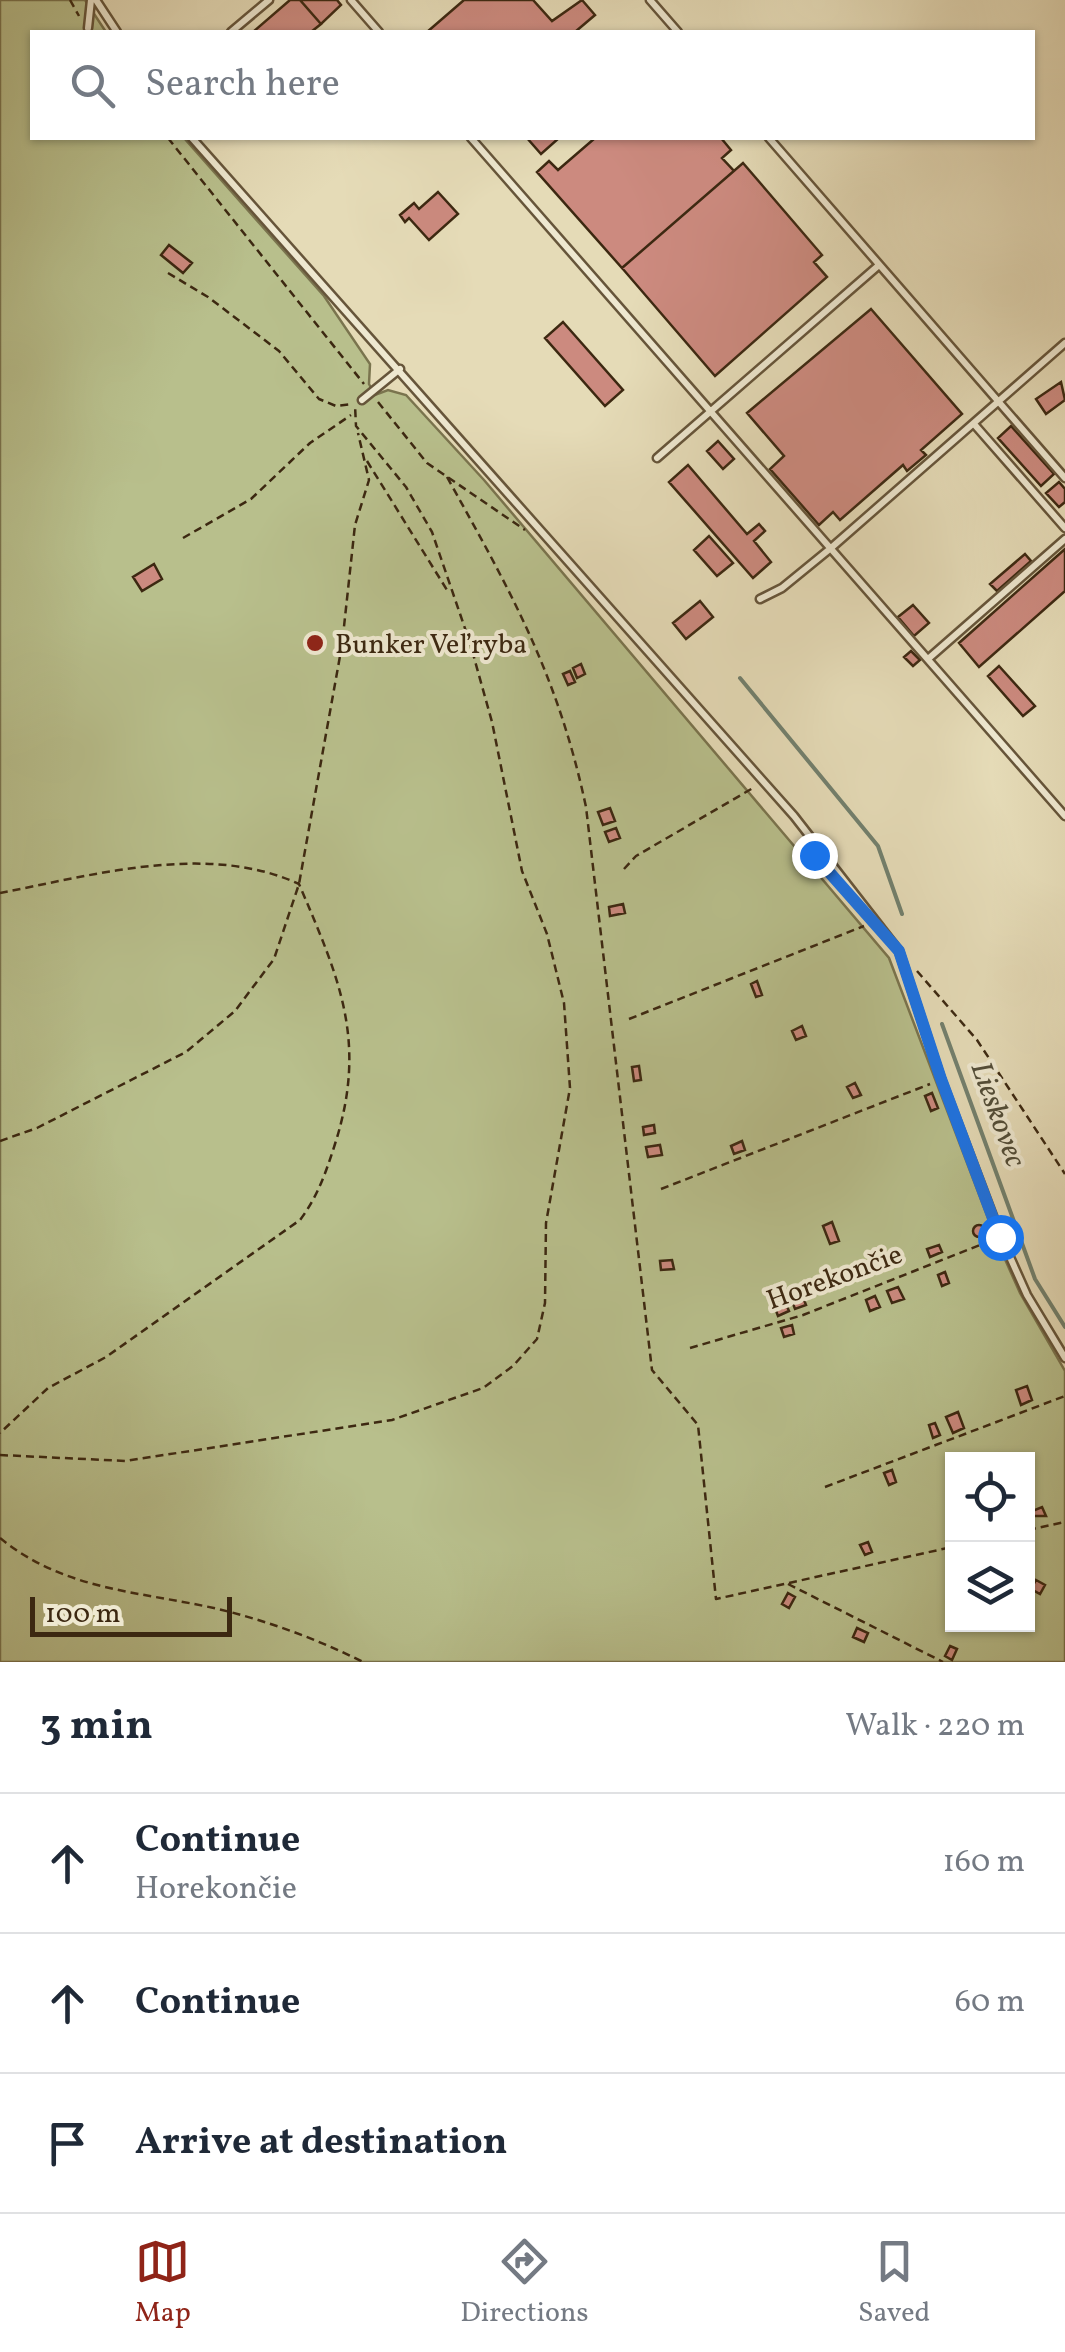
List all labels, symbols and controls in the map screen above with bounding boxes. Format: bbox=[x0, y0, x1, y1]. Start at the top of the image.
search box bbox=[30, 30, 1035, 140]
icon: search bbox=[65, 58, 120, 113]
text: Search here bbox=[145, 59, 340, 112]
place label: Bunker Veľryba bbox=[335, 626, 527, 665]
marker: Bunker Veľryba bbox=[304, 632, 326, 654]
route end bbox=[792, 833, 838, 879]
water label: Lieskovec bbox=[959, 1056, 1036, 1173]
route start bbox=[978, 1215, 1024, 1261]
street label: Horekončie bbox=[762, 1236, 908, 1321]
map controls bbox=[945, 1452, 1035, 1632]
button: locate bbox=[945, 1452, 1035, 1542]
button: layers bbox=[945, 1542, 1035, 1632]
scale bar bbox=[30, 1592, 232, 1636]
text: 100 m bbox=[45, 1595, 120, 1634]
text: 3 min bbox=[40, 1698, 153, 1757]
text: Walk · 220 m bbox=[845, 1705, 1025, 1749]
text: Continue bbox=[135, 1815, 300, 1868]
icon: ahead bbox=[40, 1836, 95, 1891]
text: 160 m bbox=[942, 1841, 1025, 1885]
text: Horekončie bbox=[135, 1868, 297, 1912]
icon: ahead bbox=[40, 1976, 95, 2031]
text: Continue bbox=[135, 1977, 300, 2030]
text: 60 m bbox=[955, 1981, 1025, 2025]
icon: arrive bbox=[40, 2116, 95, 2171]
text: Arrive at destination bbox=[135, 2117, 508, 2170]
tab: Map bbox=[135, 2234, 191, 2333]
tab: Directions bbox=[460, 2234, 589, 2333]
tab: Saved bbox=[858, 2234, 930, 2333]

